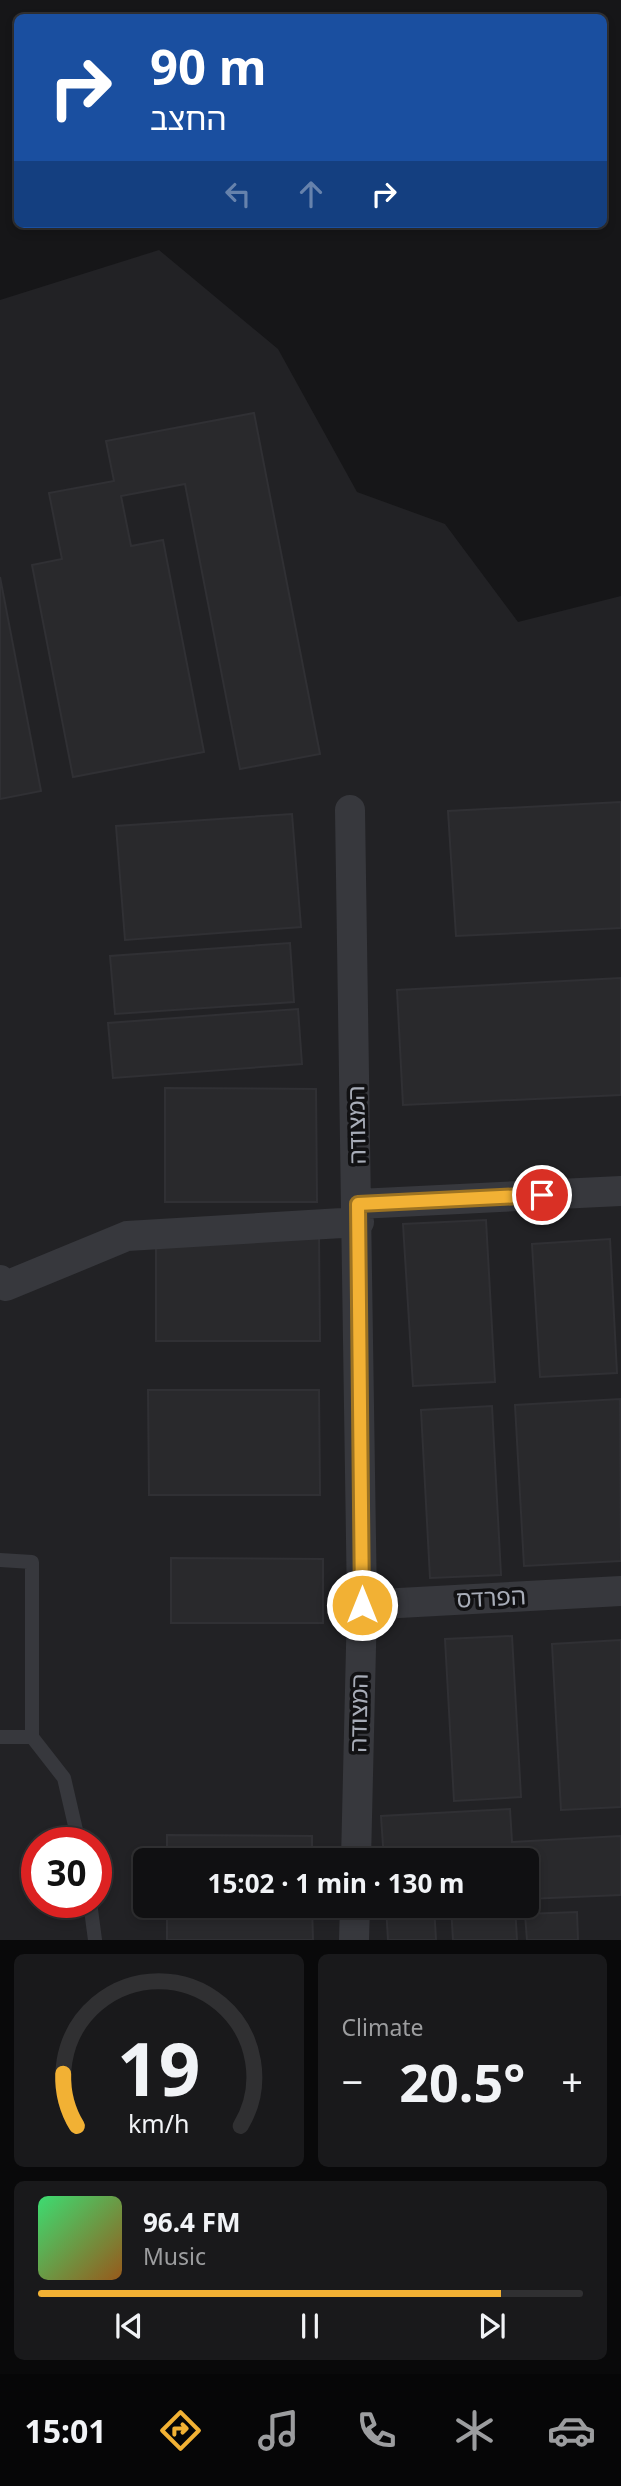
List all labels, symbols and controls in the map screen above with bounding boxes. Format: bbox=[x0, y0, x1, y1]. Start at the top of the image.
text: 90 m bbox=[150, 33, 267, 99]
icon: right bbox=[35, 42, 126, 133]
text: החצב bbox=[150, 96, 227, 139]
icon: left bbox=[219, 175, 257, 213]
icon: ahead bbox=[292, 175, 330, 213]
icon: right bbox=[365, 175, 403, 213]
street label: המצודה bbox=[338, 1085, 373, 1165]
pin bbox=[512, 1165, 572, 1225]
icon: arrive bbox=[523, 1176, 561, 1214]
position arrow bbox=[325, 1568, 399, 1642]
street label: הפרדס bbox=[455, 1578, 527, 1615]
street label: המצודה bbox=[340, 1673, 375, 1753]
speed limit sign: 30 bbox=[21, 1827, 112, 1918]
text: 15:02 · 1 min · 130 m bbox=[208, 1865, 464, 1901]
text: Climate bbox=[342, 2011, 424, 2043]
text: 19 bbox=[117, 2019, 200, 2118]
text: 20.5° bbox=[399, 2046, 525, 2117]
text: − bbox=[342, 2055, 363, 2107]
text: + bbox=[561, 2055, 583, 2107]
text: km/h bbox=[128, 2106, 190, 2140]
text: 96.4 FM bbox=[143, 2204, 240, 2240]
text: Music bbox=[143, 2240, 206, 2272]
icon: previous bbox=[110, 2307, 148, 2345]
icon: pause bbox=[291, 2307, 329, 2345]
icon: next bbox=[473, 2307, 511, 2345]
icon: directions bbox=[156, 2406, 205, 2455]
icon: music bbox=[254, 2406, 303, 2455]
icon: phone bbox=[352, 2406, 401, 2455]
icon: climate bbox=[450, 2406, 499, 2455]
icon: car bbox=[547, 2406, 596, 2455]
text: 15:01 bbox=[24, 2409, 107, 2452]

